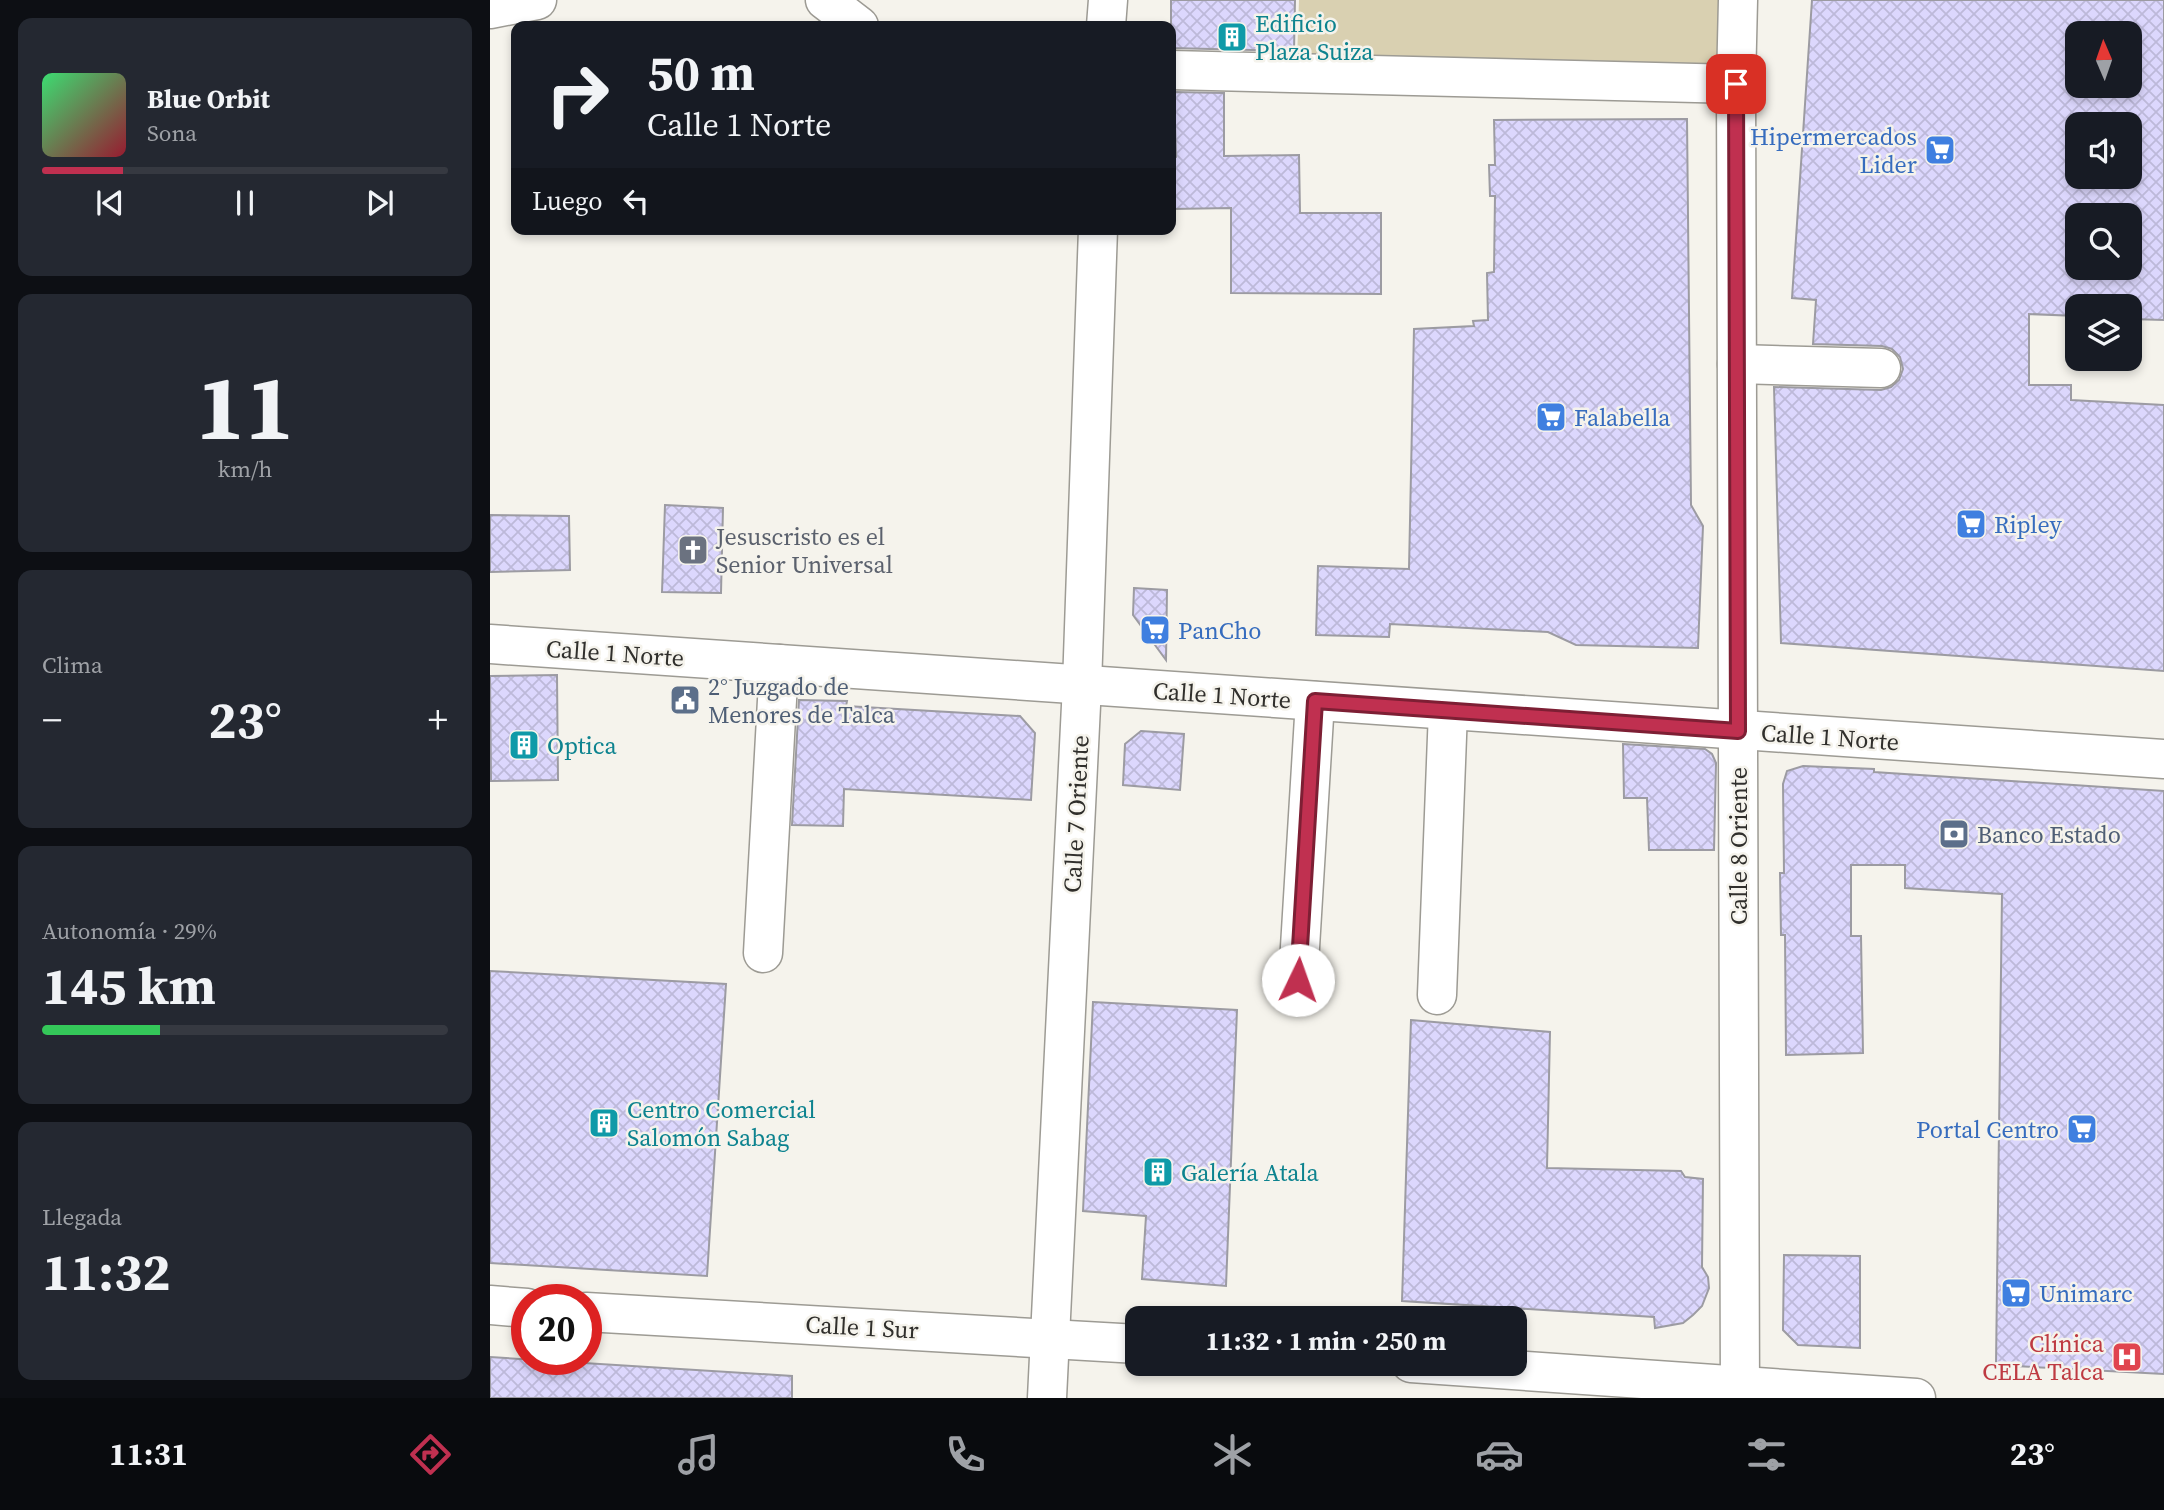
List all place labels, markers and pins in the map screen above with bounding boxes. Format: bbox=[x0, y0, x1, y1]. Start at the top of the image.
place label: Edificio Plaza Suiza bbox=[1255, 7, 1374, 68]
building icon: Edificio Plaza Suiza bbox=[1215, 20, 1249, 54]
pin bbox=[1706, 54, 1766, 114]
place label: Hipermercados Lider bbox=[1750, 120, 1917, 181]
supermarket icon: Hipermercados Lider bbox=[1923, 133, 1957, 167]
supermarket icon: Falabella bbox=[1534, 400, 1568, 434]
place label: Falabella bbox=[1574, 401, 1671, 434]
supermarket icon: Ripley bbox=[1954, 507, 1988, 541]
place label: Ripley bbox=[1994, 508, 2062, 541]
place label: Jesuscristo es el Senior Universal bbox=[715, 520, 893, 581]
church icon: Jesuscristo es el Senior Universal bbox=[676, 533, 710, 567]
supermarket icon: PanCho bbox=[1138, 613, 1172, 647]
place label: PanCho bbox=[1178, 614, 1262, 647]
place label: 2° Juzgado de Menores de Talca bbox=[708, 670, 896, 731]
public building icon: 2° Juzgado de Menores de Talca bbox=[668, 683, 702, 717]
building icon: Optica bbox=[507, 728, 541, 762]
place label: Optica bbox=[547, 729, 617, 762]
bank icon: Banco Estado bbox=[1937, 817, 1971, 851]
place label: Banco Estado bbox=[1977, 818, 2121, 851]
place label: Centro Comercial Salomón Sabag bbox=[627, 1093, 816, 1154]
building icon: Centro Comercial Salomón Sabag bbox=[587, 1106, 621, 1140]
supermarket icon: Portal Centro bbox=[2065, 1112, 2099, 1146]
place label: Portal Centro bbox=[1916, 1113, 2059, 1146]
building icon: Galería Atala bbox=[1141, 1155, 1175, 1189]
place label: Galería Atala bbox=[1181, 1156, 1319, 1189]
supermarket icon: Unimarc bbox=[1999, 1276, 2033, 1310]
place label: Unimarc bbox=[2039, 1277, 2133, 1310]
place label: Clínica CELA Talca bbox=[1982, 1327, 2105, 1388]
hospital icon: Clínica CELA Talca bbox=[2110, 1340, 2144, 1374]

